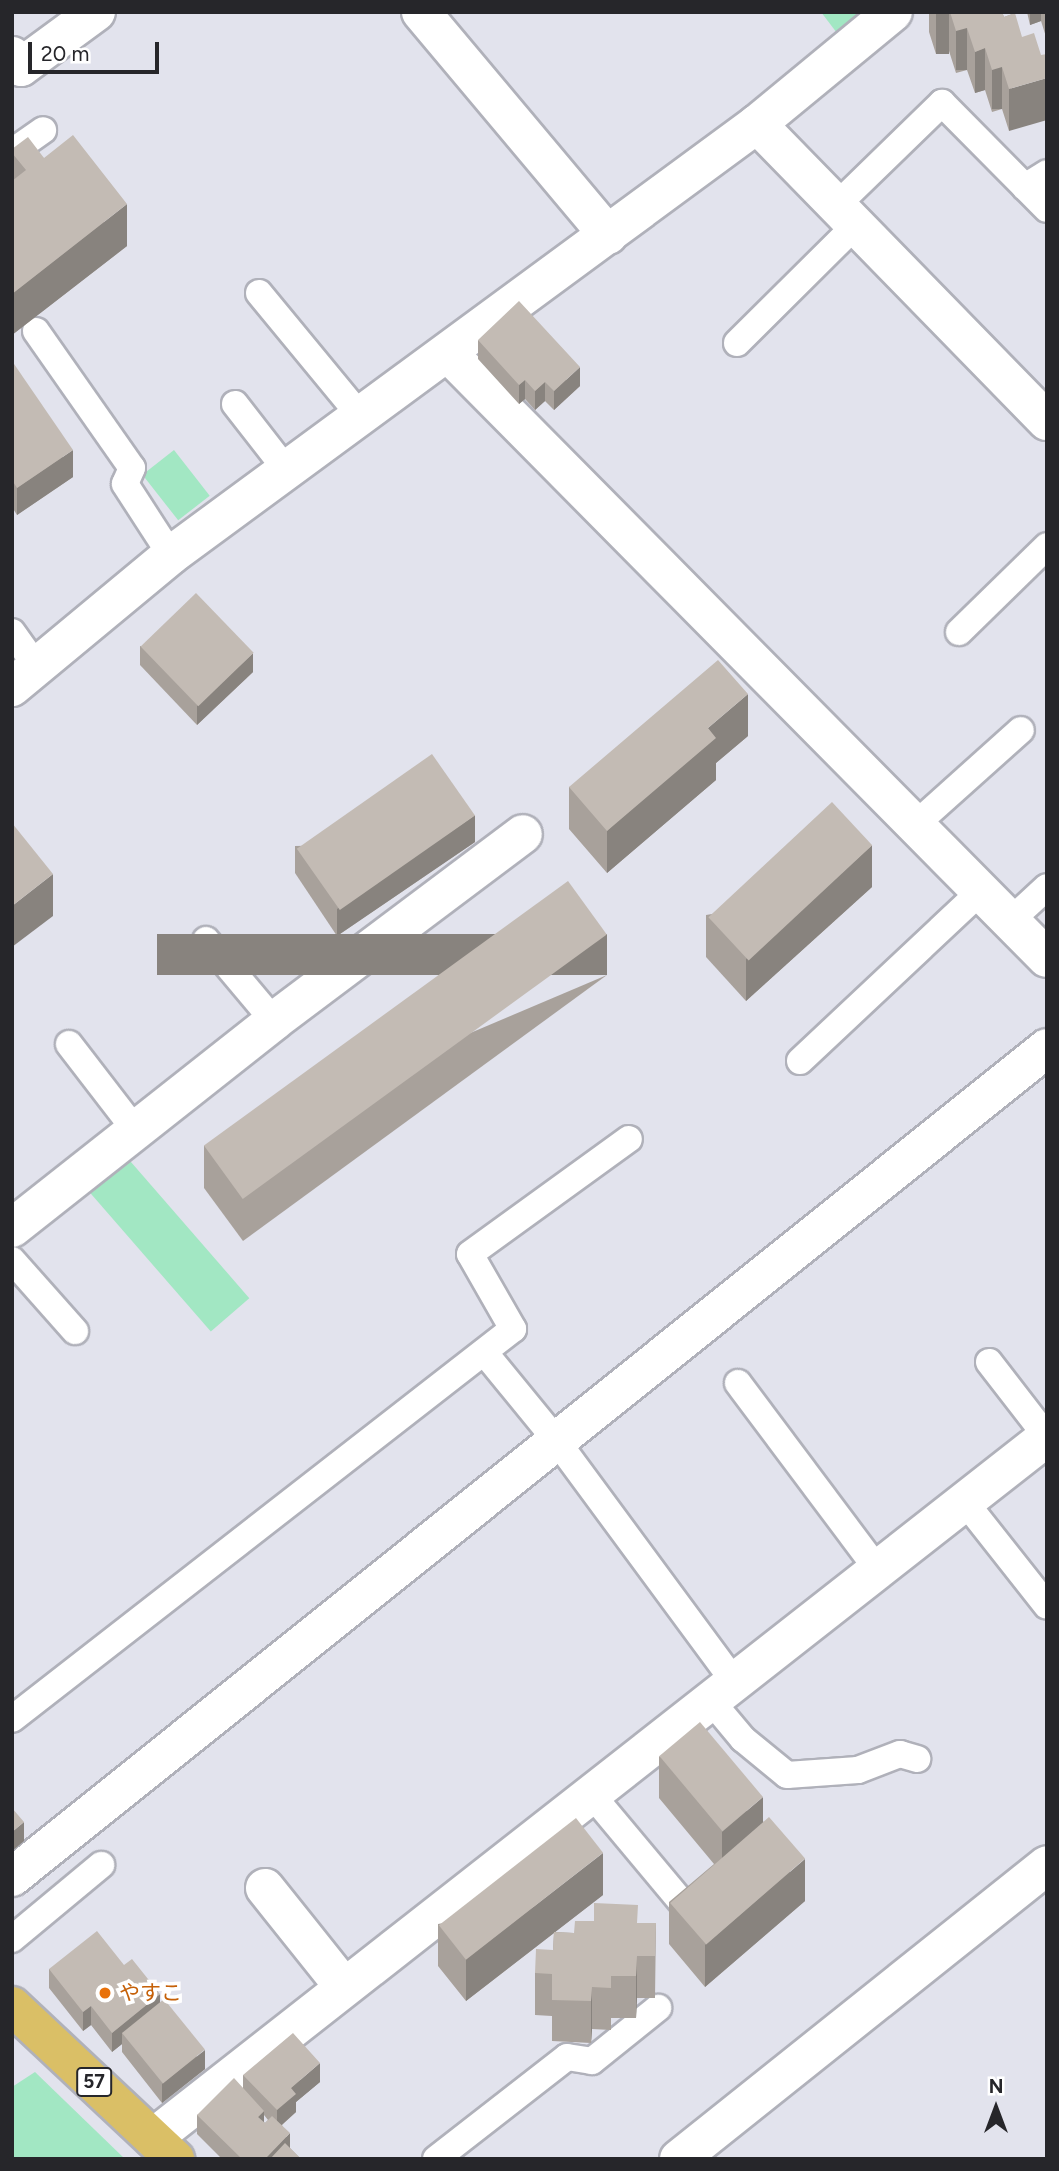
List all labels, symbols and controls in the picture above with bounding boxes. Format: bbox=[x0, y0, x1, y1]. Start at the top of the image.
scale bar bbox=[32, 28, 163, 72]
text: 20 m bbox=[41, 41, 89, 66]
place label: やすこ bbox=[119, 1980, 182, 2006]
marker: やすこ bbox=[97, 1985, 113, 2001]
road number: 57 bbox=[75, 2066, 113, 2098]
north arrow bbox=[961, 2073, 1031, 2143]
text: N bbox=[989, 2075, 1003, 2098]

